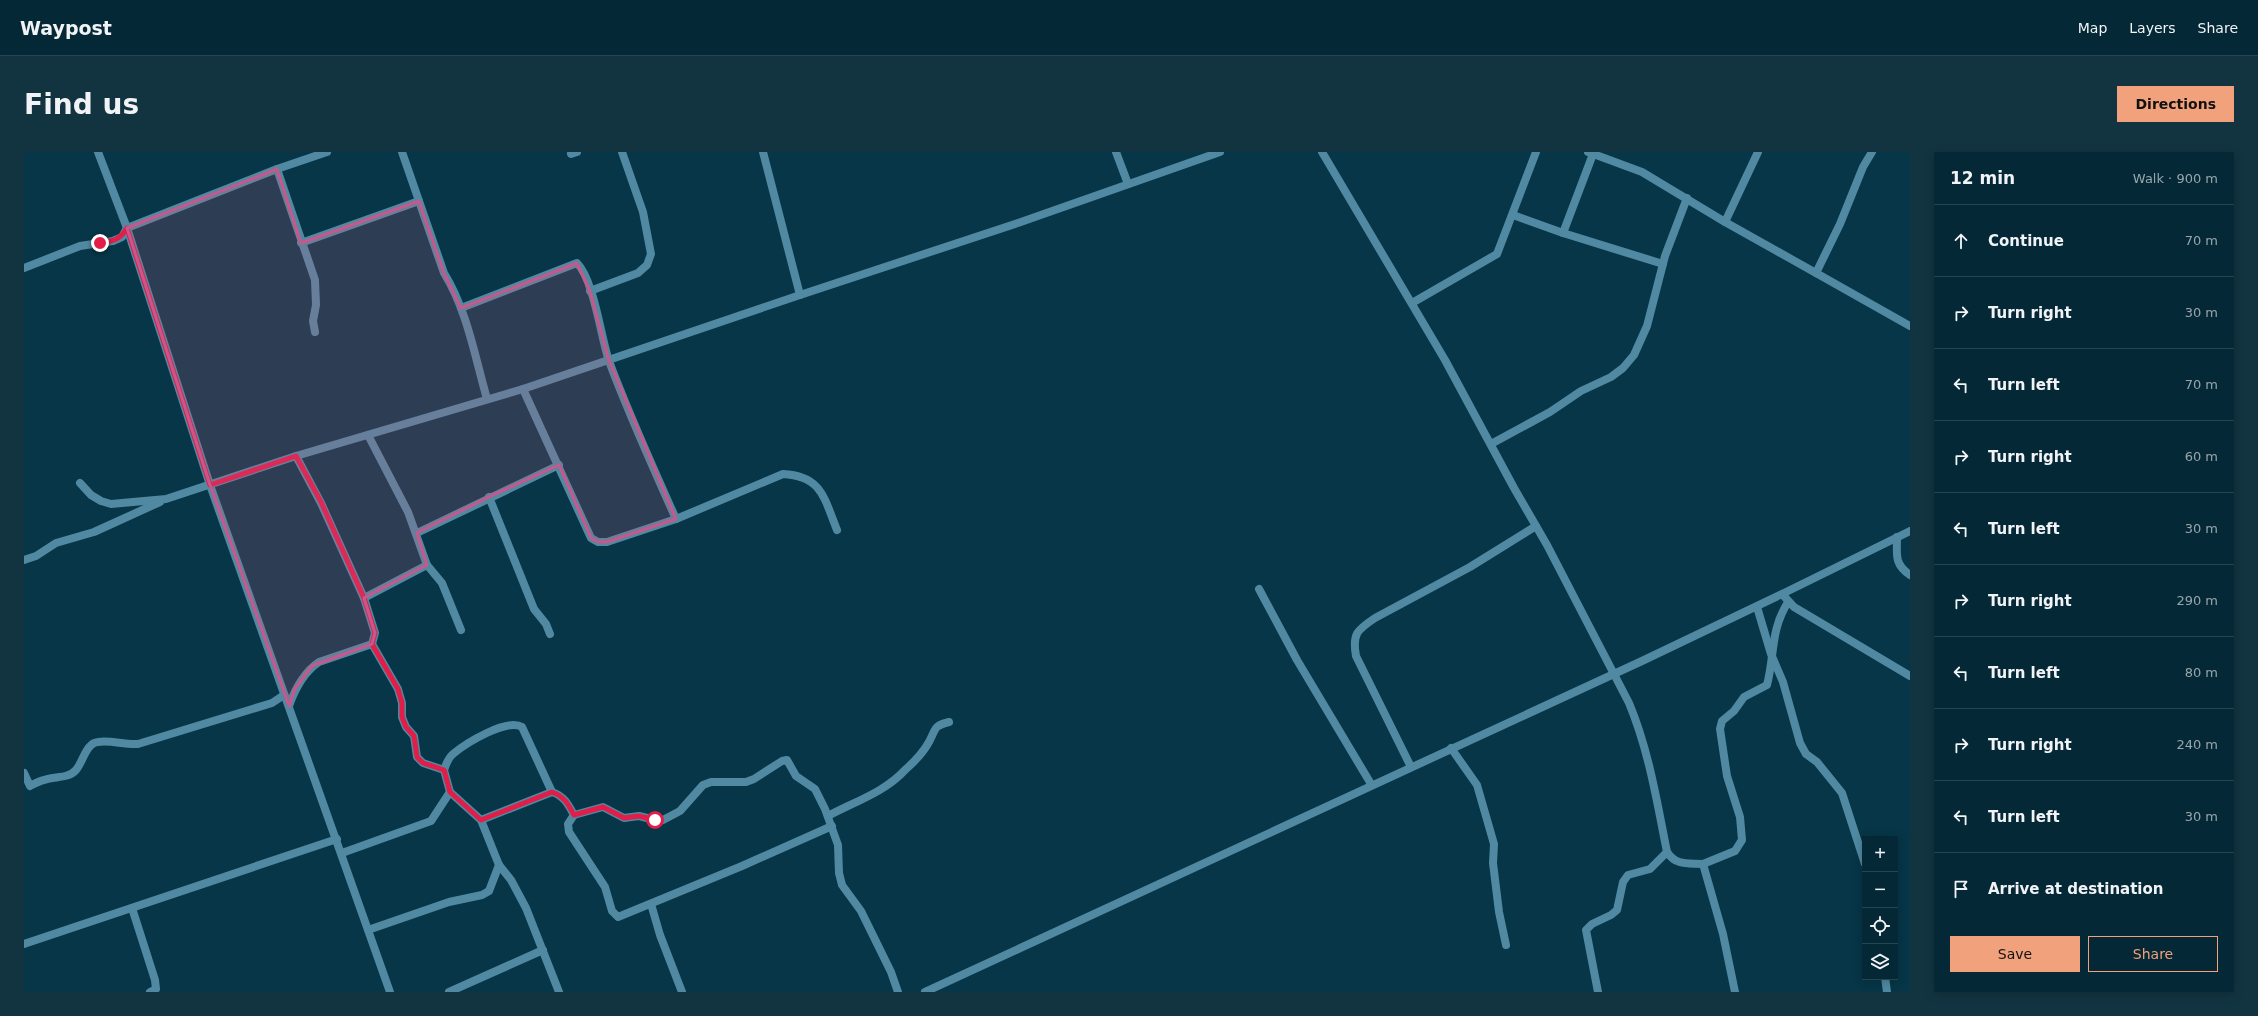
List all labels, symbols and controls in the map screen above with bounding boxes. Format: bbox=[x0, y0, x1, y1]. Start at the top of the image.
text: Waypost bbox=[20, 17, 112, 39]
text: Map bbox=[2078, 20, 2107, 36]
text: Layers bbox=[2129, 20, 2176, 36]
text: Share bbox=[2198, 20, 2238, 36]
button: Directions bbox=[2117, 86, 2234, 122]
text: Find us bbox=[24, 88, 139, 121]
text: 12 min bbox=[1950, 168, 2015, 188]
text: Walk · 900 m bbox=[2133, 171, 2218, 186]
icon: ahead bbox=[1950, 230, 1972, 252]
text: Continue bbox=[1988, 232, 2064, 250]
text: 70 m bbox=[2185, 233, 2218, 248]
route end bbox=[91, 234, 109, 252]
icon: right bbox=[1950, 302, 1972, 324]
text: Turn right bbox=[1988, 304, 2072, 322]
text: 30 m bbox=[2185, 305, 2218, 320]
icon: left bbox=[1950, 374, 1972, 396]
text: Turn left bbox=[1988, 376, 2060, 394]
text: 70 m bbox=[2185, 377, 2218, 392]
icon: right bbox=[1950, 446, 1972, 468]
text: Turn right bbox=[1988, 448, 2072, 466]
text: 60 m bbox=[2185, 449, 2218, 464]
icon: left bbox=[1950, 518, 1972, 540]
text: Turn left bbox=[1988, 520, 2060, 538]
text: 30 m bbox=[2185, 521, 2218, 536]
icon: right bbox=[1950, 590, 1972, 612]
text: Turn right bbox=[1988, 592, 2072, 610]
text: 290 m bbox=[2176, 593, 2218, 608]
icon: left bbox=[1950, 662, 1972, 684]
text: Turn left bbox=[1988, 664, 2060, 682]
text: 80 m bbox=[2185, 665, 2218, 680]
icon: right bbox=[1950, 734, 1972, 756]
text: Turn right bbox=[1988, 736, 2072, 754]
text: 240 m bbox=[2176, 737, 2218, 752]
icon: left bbox=[1950, 806, 1972, 828]
text: Turn left bbox=[1988, 808, 2060, 826]
text: 30 m bbox=[2185, 809, 2218, 824]
route start bbox=[646, 811, 664, 829]
map controls bbox=[1862, 836, 1898, 980]
button: + bbox=[1862, 836, 1898, 872]
button: − bbox=[1862, 872, 1898, 908]
icon: arrive bbox=[1950, 878, 1972, 900]
text: Arrive at destination bbox=[1988, 880, 2163, 898]
button: locate bbox=[1862, 908, 1898, 944]
button: Save bbox=[1950, 936, 2080, 972]
button: Share bbox=[2088, 936, 2218, 972]
button: layers bbox=[1862, 944, 1898, 980]

